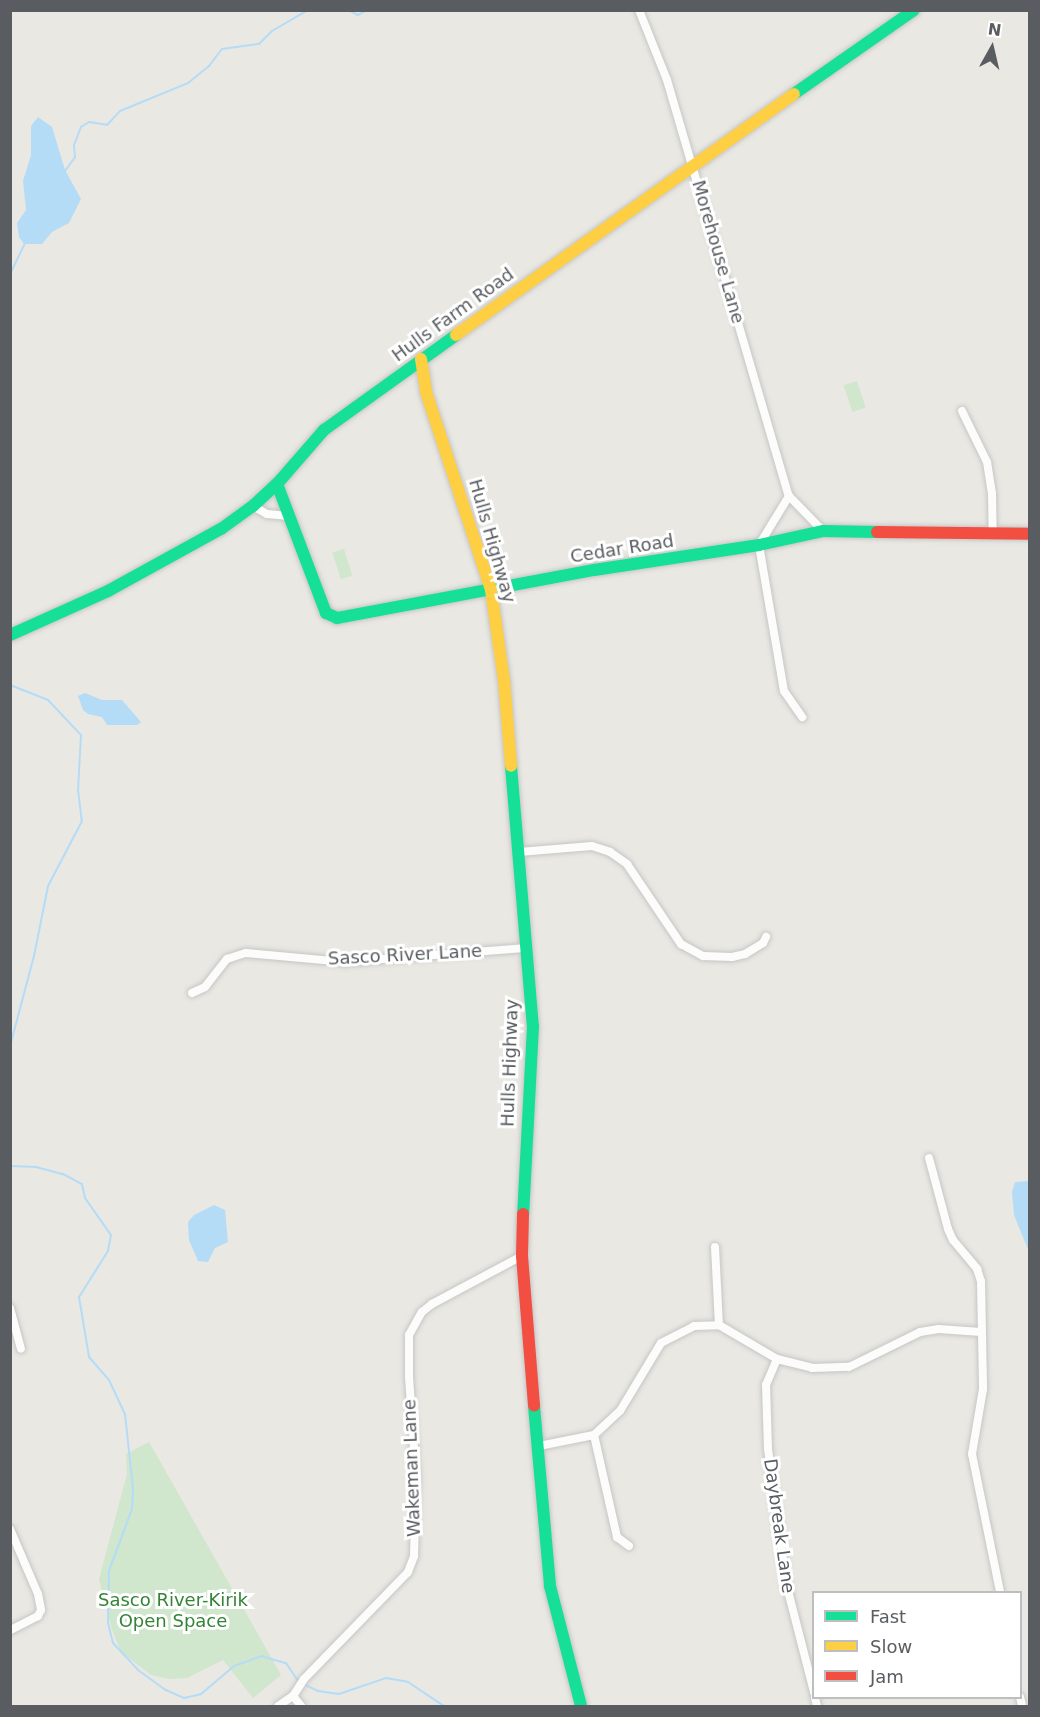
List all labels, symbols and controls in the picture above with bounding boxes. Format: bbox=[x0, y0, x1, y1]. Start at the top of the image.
north arrow bbox=[962, 18, 1022, 78]
text: N bbox=[987, 19, 1003, 40]
street label: Morehouse Lane bbox=[687, 178, 749, 326]
street label: Hulls Farm Road bbox=[388, 264, 518, 366]
street label: Hulls Highway bbox=[464, 477, 520, 605]
street label: Cedar Road bbox=[569, 530, 675, 568]
street label: Sasco River Lane bbox=[327, 940, 483, 970]
street label: Hulls Highway bbox=[497, 999, 523, 1127]
street label: Wakeman Lane bbox=[399, 1399, 425, 1537]
street label: Daybreak Lane bbox=[759, 1457, 799, 1595]
park label: Sasco River-Kirik Open Space bbox=[98, 1590, 248, 1632]
legend bbox=[812, 1591, 1022, 1699]
text: Fast bbox=[870, 1606, 906, 1627]
text: Slow bbox=[870, 1636, 912, 1657]
text: Jam bbox=[870, 1666, 904, 1687]

